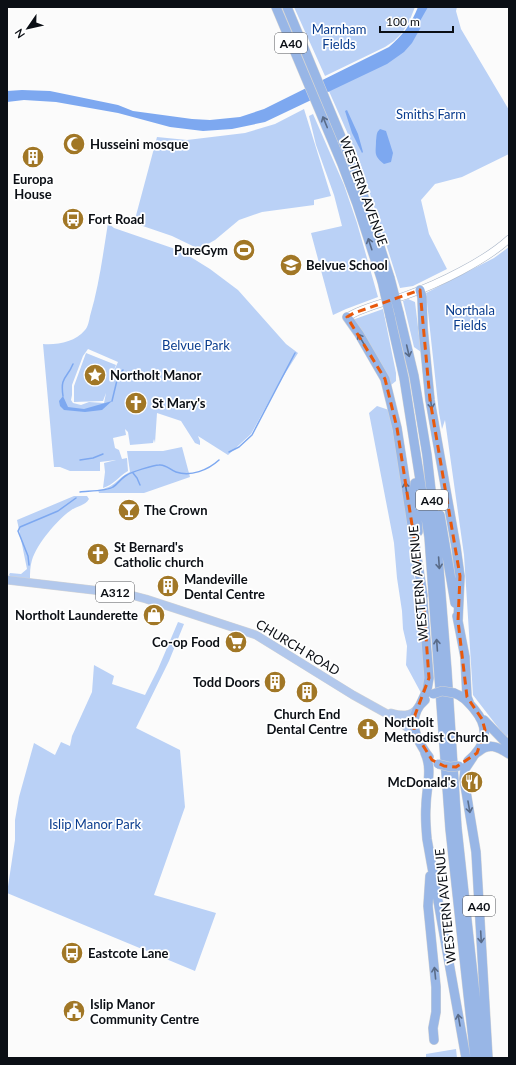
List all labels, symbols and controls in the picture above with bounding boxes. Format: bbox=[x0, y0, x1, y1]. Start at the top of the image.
north arrow bbox=[8, 8, 48, 48]
scale bar bbox=[380, 8, 453, 34]
text: 100 m bbox=[386, 14, 420, 29]
park label: Marnham Fields bbox=[312, 21, 366, 52]
text: N bbox=[12, 27, 27, 41]
road number: A40 bbox=[275, 33, 307, 53]
park label: Smiths Farm bbox=[396, 106, 466, 122]
one-way arrow bbox=[320, 117, 328, 129]
mosque icon: Husseini mosque bbox=[61, 131, 87, 157]
street label: WESTERN AVENUE bbox=[337, 134, 391, 248]
place label: Husseini mosque bbox=[90, 136, 188, 152]
building icon: Europa House bbox=[20, 144, 46, 170]
place label: Europa House bbox=[13, 171, 53, 202]
bus stop icon: Fort Road bbox=[60, 206, 86, 232]
place label: Fort Road bbox=[88, 211, 144, 227]
sports icon: PureGym bbox=[231, 237, 257, 263]
one-way arrow bbox=[366, 238, 373, 251]
place label: PureGym bbox=[174, 242, 228, 258]
school or university icon: Belvue School bbox=[278, 252, 304, 278]
place label: Belvue School bbox=[306, 257, 388, 273]
park label: Northala Fields bbox=[445, 302, 495, 333]
one-way arrow bbox=[357, 333, 365, 345]
park label: Belvue Park bbox=[162, 337, 230, 353]
one-way arrow bbox=[405, 344, 412, 357]
place icon: Northolt Manor bbox=[82, 362, 108, 388]
place label: Northolt Manor bbox=[110, 367, 202, 383]
church icon: St Mary's bbox=[123, 390, 149, 416]
place label: St Mary's bbox=[152, 395, 206, 411]
one-way arrow bbox=[427, 396, 435, 409]
one-way arrow bbox=[402, 482, 410, 495]
road number: A40 bbox=[416, 490, 448, 510]
bar icon: The Crown bbox=[116, 497, 142, 523]
place label: The Crown bbox=[144, 502, 207, 518]
street label: WESTERN AVENUE bbox=[405, 525, 431, 641]
place label: St Bernard's Catholic church bbox=[114, 539, 204, 570]
church icon: St Bernard's Catholic church bbox=[85, 541, 111, 567]
one-way arrow bbox=[435, 556, 442, 569]
place label: Mandeville Dental Centre bbox=[184, 571, 265, 602]
building icon: Mandeville Dental Centre bbox=[155, 573, 181, 599]
road number: A312 bbox=[96, 582, 134, 602]
shop icon: Northolt Launderette bbox=[141, 602, 167, 628]
place label: Northolt Launderette bbox=[15, 607, 138, 623]
street label: CHURCH ROAD bbox=[253, 616, 343, 678]
supermarket icon: Co-op Food bbox=[223, 629, 249, 655]
place label: Co-op Food bbox=[152, 634, 220, 650]
one-way arrow bbox=[433, 639, 440, 652]
building icon: Todd Doors bbox=[262, 669, 288, 695]
place label: Todd Doors bbox=[193, 674, 260, 690]
building icon: Church End Dental Centre bbox=[294, 679, 320, 705]
place label: Church End Dental Centre bbox=[267, 706, 347, 737]
place label: Northolt Methodist Church bbox=[384, 714, 489, 745]
church icon: Northolt Methodist Church bbox=[355, 716, 381, 742]
restaurant icon: McDonald's bbox=[459, 769, 485, 795]
place label: McDonald's bbox=[388, 774, 456, 790]
one-way arrow bbox=[465, 801, 473, 814]
park label: Islip Manor Park bbox=[49, 816, 141, 832]
street label: WESTERN AVENUE bbox=[431, 848, 459, 964]
road number: A40 bbox=[463, 896, 495, 916]
one-way arrow bbox=[477, 930, 485, 943]
bus stop icon: Eastcote Lane bbox=[59, 940, 85, 966]
place label: Eastcote Lane bbox=[88, 945, 169, 961]
one-way arrow bbox=[431, 967, 438, 980]
place label: Islip Manor Community Centre bbox=[90, 996, 199, 1027]
public building icon: Islip Manor Community Centre bbox=[61, 998, 87, 1024]
one-way arrow bbox=[455, 1014, 463, 1027]

